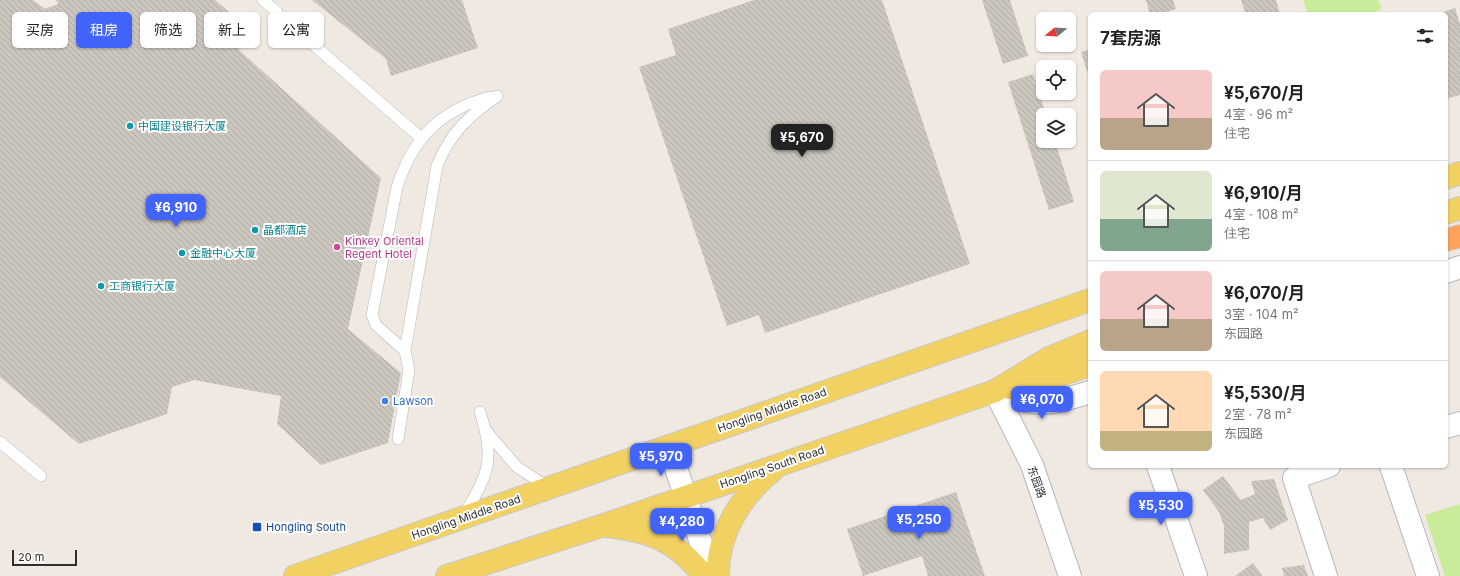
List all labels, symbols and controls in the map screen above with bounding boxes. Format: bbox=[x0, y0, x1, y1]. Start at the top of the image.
chip: 买房 bbox=[12, 12, 68, 48]
chip: 租房 bbox=[76, 12, 132, 48]
chip: 筛选 bbox=[140, 12, 196, 48]
chip: 新上 bbox=[204, 12, 260, 48]
chip: 公寓 bbox=[268, 12, 324, 48]
north arrow bbox=[1036, 12, 1076, 52]
map controls bbox=[1036, 12, 1076, 148]
icon: filters bbox=[1414, 25, 1436, 47]
text: 7套房源 bbox=[1100, 28, 1161, 48]
button: locate bbox=[1036, 60, 1076, 100]
text: ¥5,670/月 bbox=[1224, 83, 1305, 103]
icon: home bbox=[1132, 86, 1180, 134]
text: 4室 · 96 m² bbox=[1224, 106, 1293, 122]
button: layers bbox=[1036, 108, 1076, 148]
place label: 中国建设银行大厦 bbox=[138, 119, 226, 133]
marker: 中国建设银行大厦 bbox=[125, 121, 135, 131]
pin: ¥5,670 bbox=[769, 124, 835, 158]
text: 住宅 bbox=[1224, 125, 1250, 141]
text: ¥5,670 bbox=[780, 129, 824, 145]
text: ¥6,910/月 bbox=[1224, 183, 1303, 203]
icon: home bbox=[1132, 187, 1180, 235]
pin: ¥6,910 bbox=[143, 194, 209, 228]
text: ¥6,910 bbox=[155, 199, 197, 215]
text: 4室 · 108 m² bbox=[1224, 206, 1299, 222]
place label: 晶都酒店 bbox=[263, 223, 307, 237]
marker: 晶都酒店 bbox=[250, 225, 260, 235]
text: 住宅 bbox=[1224, 225, 1250, 241]
place label: Kinkey Oriental Regent Hotel bbox=[345, 234, 424, 261]
marker: Kinkey Oriental Regent Hotel bbox=[332, 242, 342, 252]
place label: 金融中心大厦 bbox=[190, 246, 256, 260]
marker: 金融中心大厦 bbox=[177, 248, 187, 258]
place label: 工商银行大厦 bbox=[109, 279, 175, 293]
marker: 工商银行大厦 bbox=[96, 281, 106, 291]
text: ¥6,070/月 bbox=[1224, 283, 1305, 303]
icon: home bbox=[1132, 287, 1180, 335]
text: 3室 · 104 m² bbox=[1224, 306, 1299, 322]
text: 东园路 bbox=[1224, 325, 1263, 341]
text: ¥5,530/月 bbox=[1224, 383, 1307, 403]
street label: Hongling Middle Road bbox=[716, 385, 828, 435]
pin: ¥6,070 bbox=[1009, 386, 1075, 420]
icon: home bbox=[1132, 387, 1180, 435]
text: ¥6,070 bbox=[1020, 391, 1064, 407]
place label: Lawson bbox=[393, 394, 433, 408]
marker: Lawson bbox=[380, 396, 390, 406]
text: 2室 · 78 m² bbox=[1224, 406, 1292, 422]
text: 东园路 bbox=[1224, 425, 1263, 441]
pin: ¥5,970 bbox=[628, 443, 694, 477]
street label: Hongling South Road bbox=[718, 443, 826, 491]
text: ¥5,970 bbox=[639, 448, 683, 464]
street label: 东园路 bbox=[1025, 464, 1049, 500]
street label: Hongling Middle Road bbox=[410, 492, 522, 542]
pin: ¥5,530 bbox=[1128, 492, 1194, 526]
text: ¥5,530 bbox=[1138, 497, 1184, 513]
pin: ¥5,250 bbox=[886, 506, 952, 540]
pin: ¥4,280 bbox=[649, 508, 715, 542]
text: ¥5,250 bbox=[896, 511, 942, 527]
text: ¥4,280 bbox=[659, 513, 705, 529]
place label: Hongling South bbox=[266, 520, 346, 534]
marker: Hongling South bbox=[251, 521, 263, 533]
scale bar bbox=[12, 548, 77, 567]
text: 20 m bbox=[18, 550, 44, 564]

